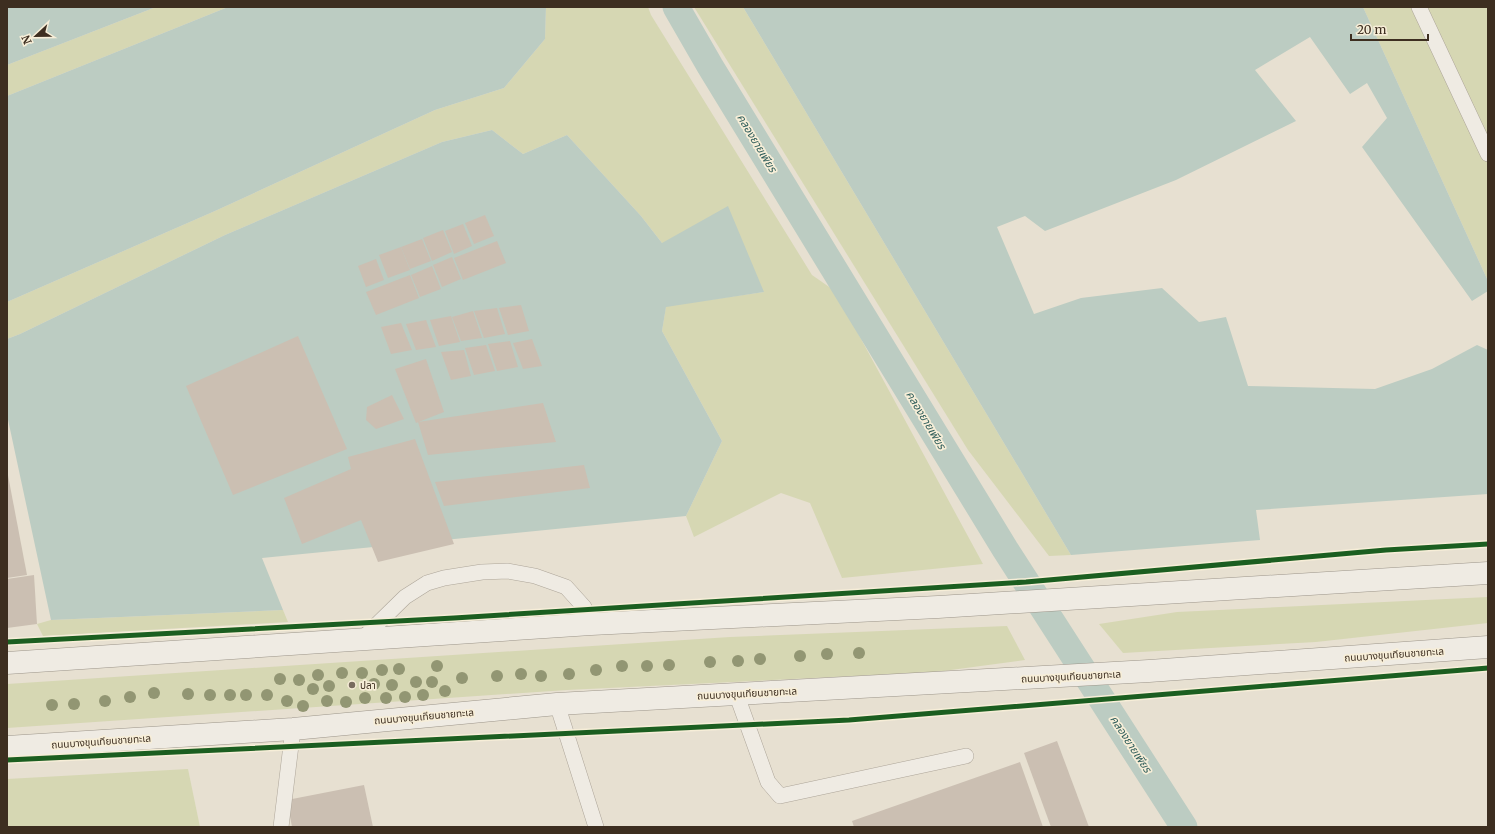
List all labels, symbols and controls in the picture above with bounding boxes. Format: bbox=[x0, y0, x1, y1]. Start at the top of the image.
north arrow bbox=[16, 16, 56, 56]
scale bar bbox=[1351, 16, 1428, 42]
text: 20 m bbox=[1357, 22, 1386, 37]
text: N bbox=[18, 33, 35, 46]
water label: คลองยายเพียร bbox=[734, 111, 781, 176]
water label: คลองยายเพียร bbox=[903, 388, 950, 453]
street label: ถนนบางขุนเทียนชายทะเล bbox=[1344, 645, 1444, 664]
street label: ถนนบางขุนเทียนชายทะเล bbox=[1021, 667, 1121, 686]
place label: ปลา bbox=[360, 679, 376, 692]
marker: ปลา bbox=[347, 680, 357, 690]
street label: ถนนบางขุนเทียนชายทะเล bbox=[697, 684, 797, 703]
street label: ถนนบางขุนเทียนชายทะเล bbox=[374, 706, 474, 727]
water label: คลองยายเพียร bbox=[1107, 713, 1156, 777]
street label: ถนนบางขุนเทียนชายทะเล bbox=[51, 732, 151, 751]

